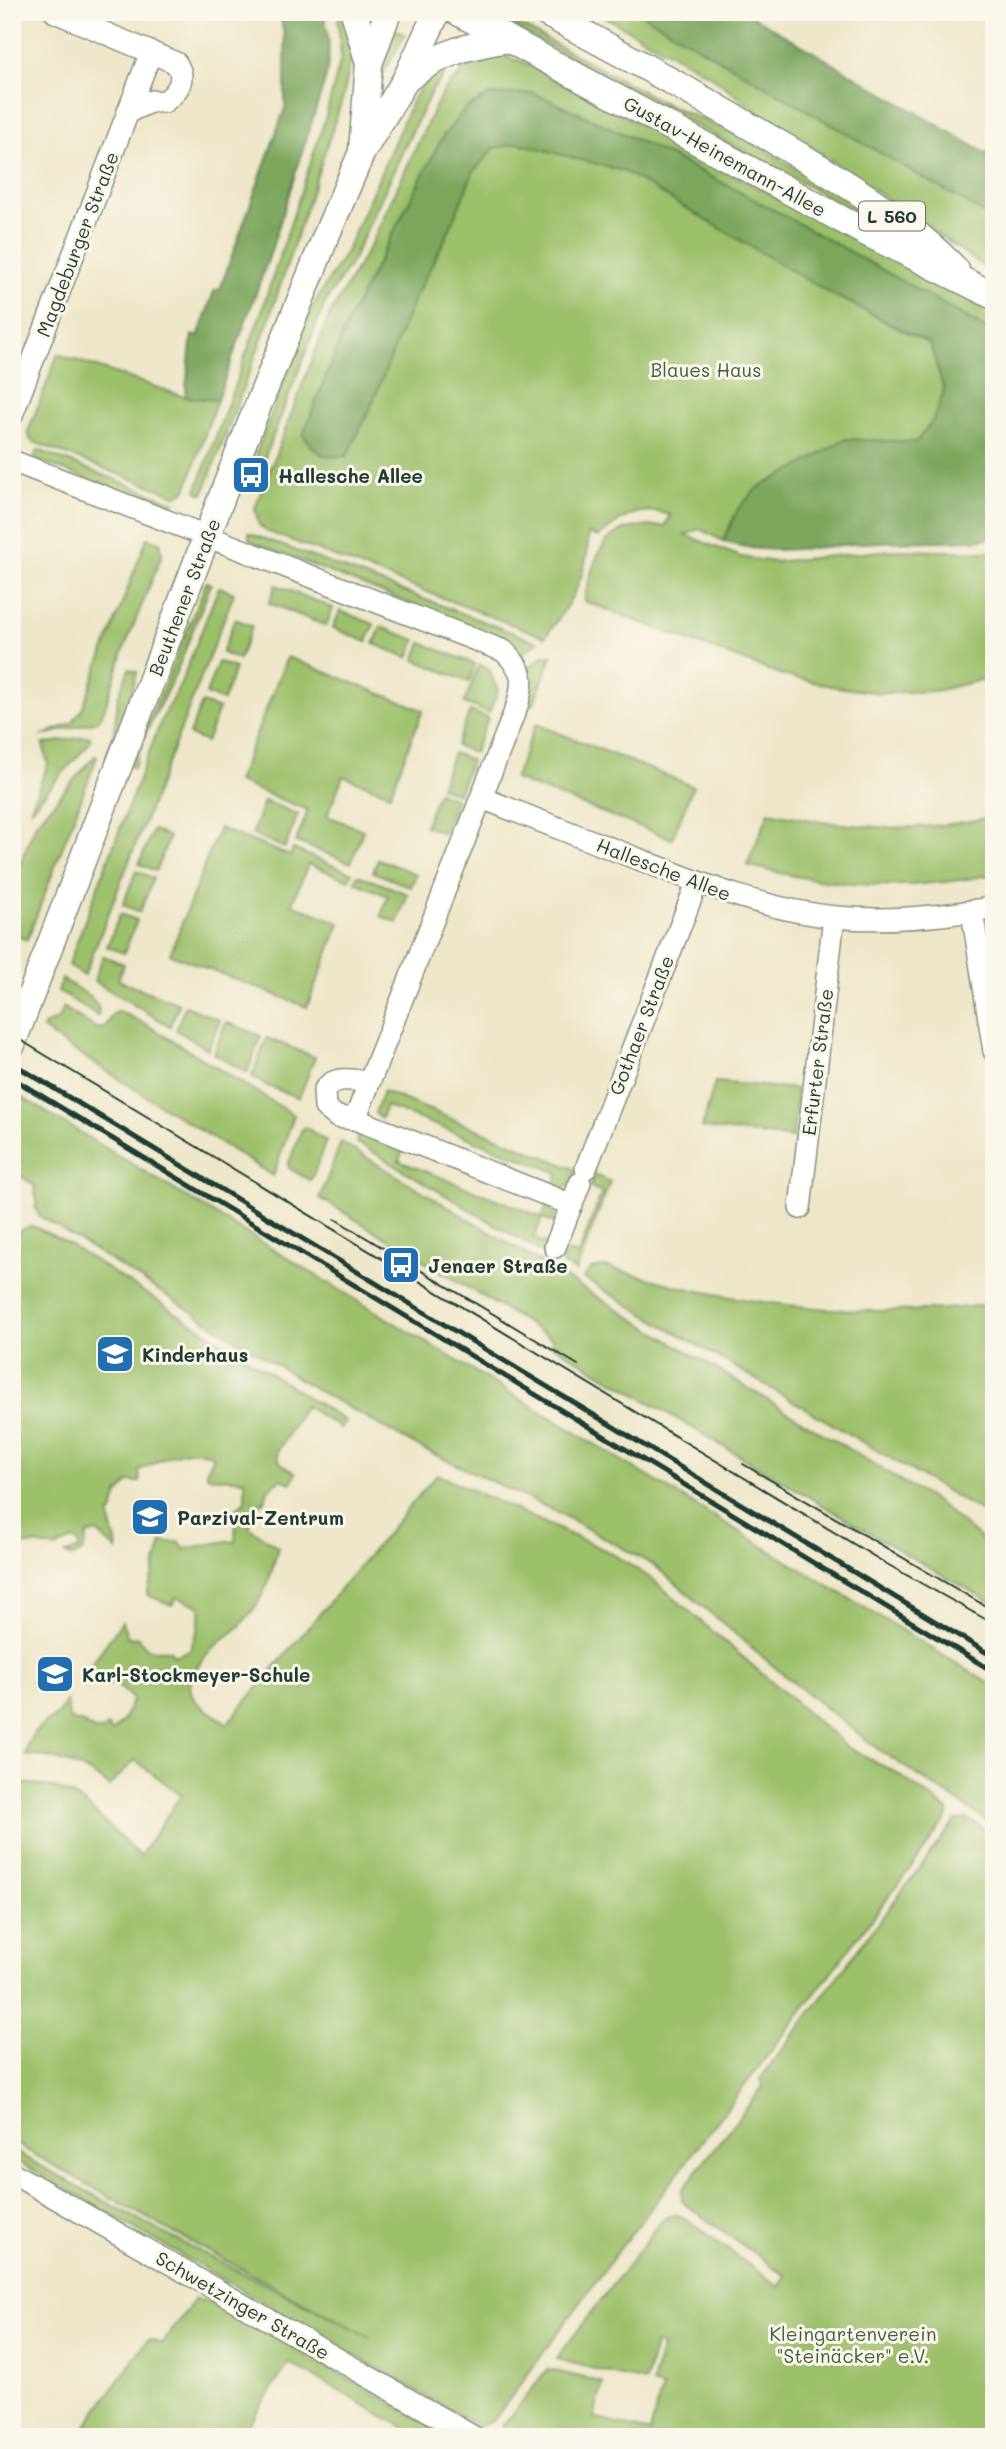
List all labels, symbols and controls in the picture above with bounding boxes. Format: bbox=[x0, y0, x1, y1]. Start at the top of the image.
street label: Gustav-Heinemann-Allee bbox=[619, 90, 831, 222]
street label: Magdeburger Straße bbox=[30, 148, 124, 340]
road number: L 560 bbox=[859, 202, 925, 230]
park label: Blaues Haus bbox=[651, 357, 761, 382]
bus stop icon: Hallesche Allee bbox=[230, 454, 272, 496]
place label: Hallesche Allee bbox=[278, 463, 423, 488]
street label: Beuthener Straße bbox=[142, 515, 226, 679]
street label: Hallesche Allee bbox=[593, 832, 735, 906]
street label: Gothaer Straße bbox=[603, 951, 679, 1099]
street label: Erfurter Straße bbox=[796, 987, 838, 1137]
bus stop icon: Jenaer Straße bbox=[380, 1244, 422, 1286]
place label: Jenaer Straße bbox=[428, 1253, 568, 1278]
school or university icon: Kinderhaus bbox=[94, 1333, 136, 1375]
place label: Kinderhaus bbox=[142, 1342, 248, 1367]
school or university icon: Parzival-Zentrum bbox=[129, 1496, 171, 1538]
place label: Parzival-Zentrum bbox=[177, 1505, 344, 1530]
school or university icon: Karl-Stockmeyer-Schule bbox=[34, 1653, 76, 1695]
place label: Karl-Stockmeyer-Schule bbox=[82, 1662, 310, 1687]
street label: Schwetzinger Straße bbox=[151, 2245, 335, 2365]
park label: Kleingartenverein "Steinäcker" e.V. bbox=[770, 2321, 936, 2368]

